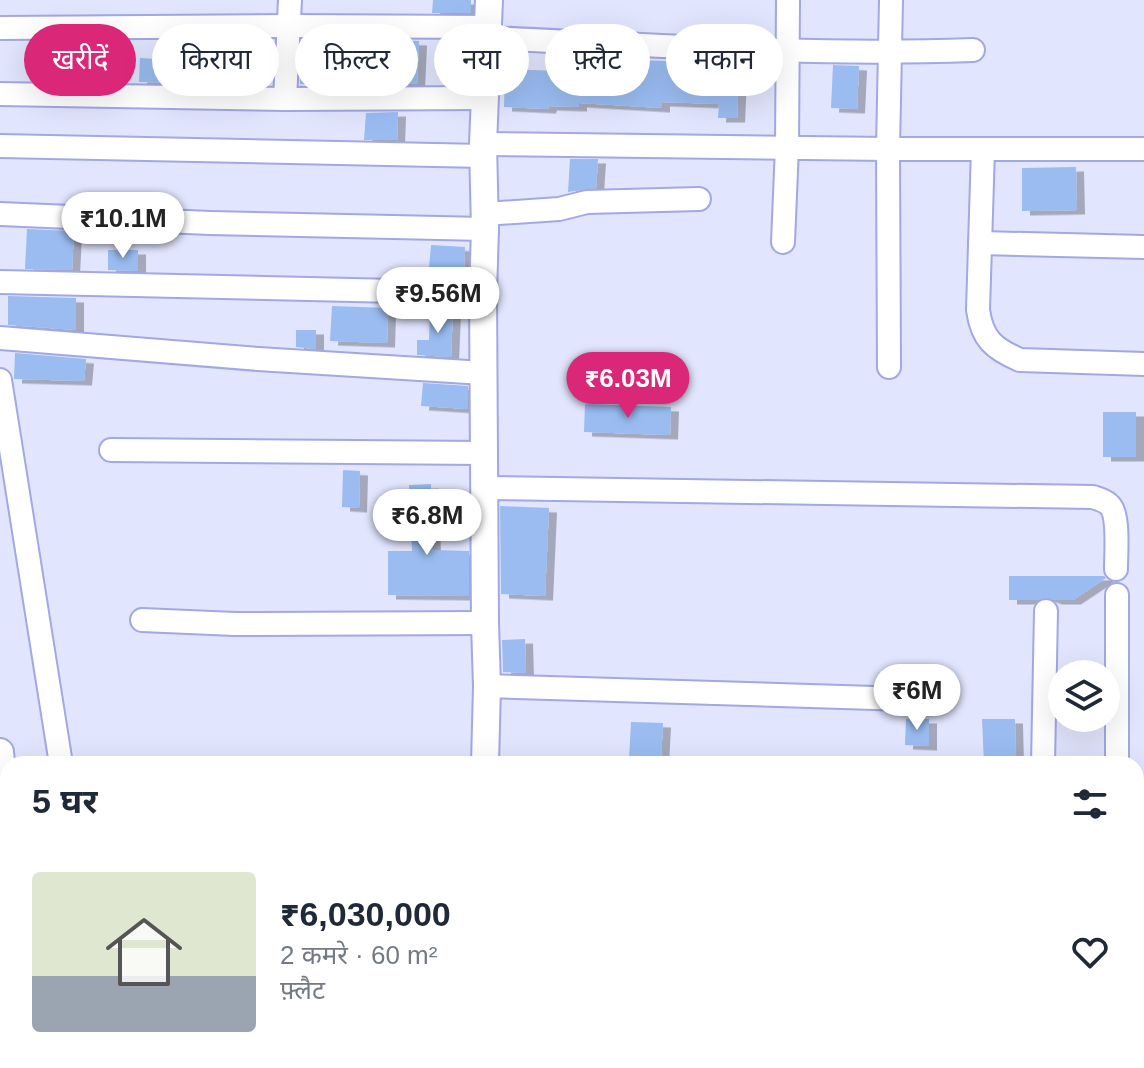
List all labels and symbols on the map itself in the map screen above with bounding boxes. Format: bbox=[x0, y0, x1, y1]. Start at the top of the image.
pin: ₹10.1M bbox=[58, 192, 188, 260]
pin: ₹9.56M bbox=[373, 267, 503, 335]
pin: ₹6.03M bbox=[563, 352, 693, 420]
pin: ₹6.8M bbox=[371, 489, 483, 557]
pin: ₹6M bbox=[878, 664, 956, 732]

